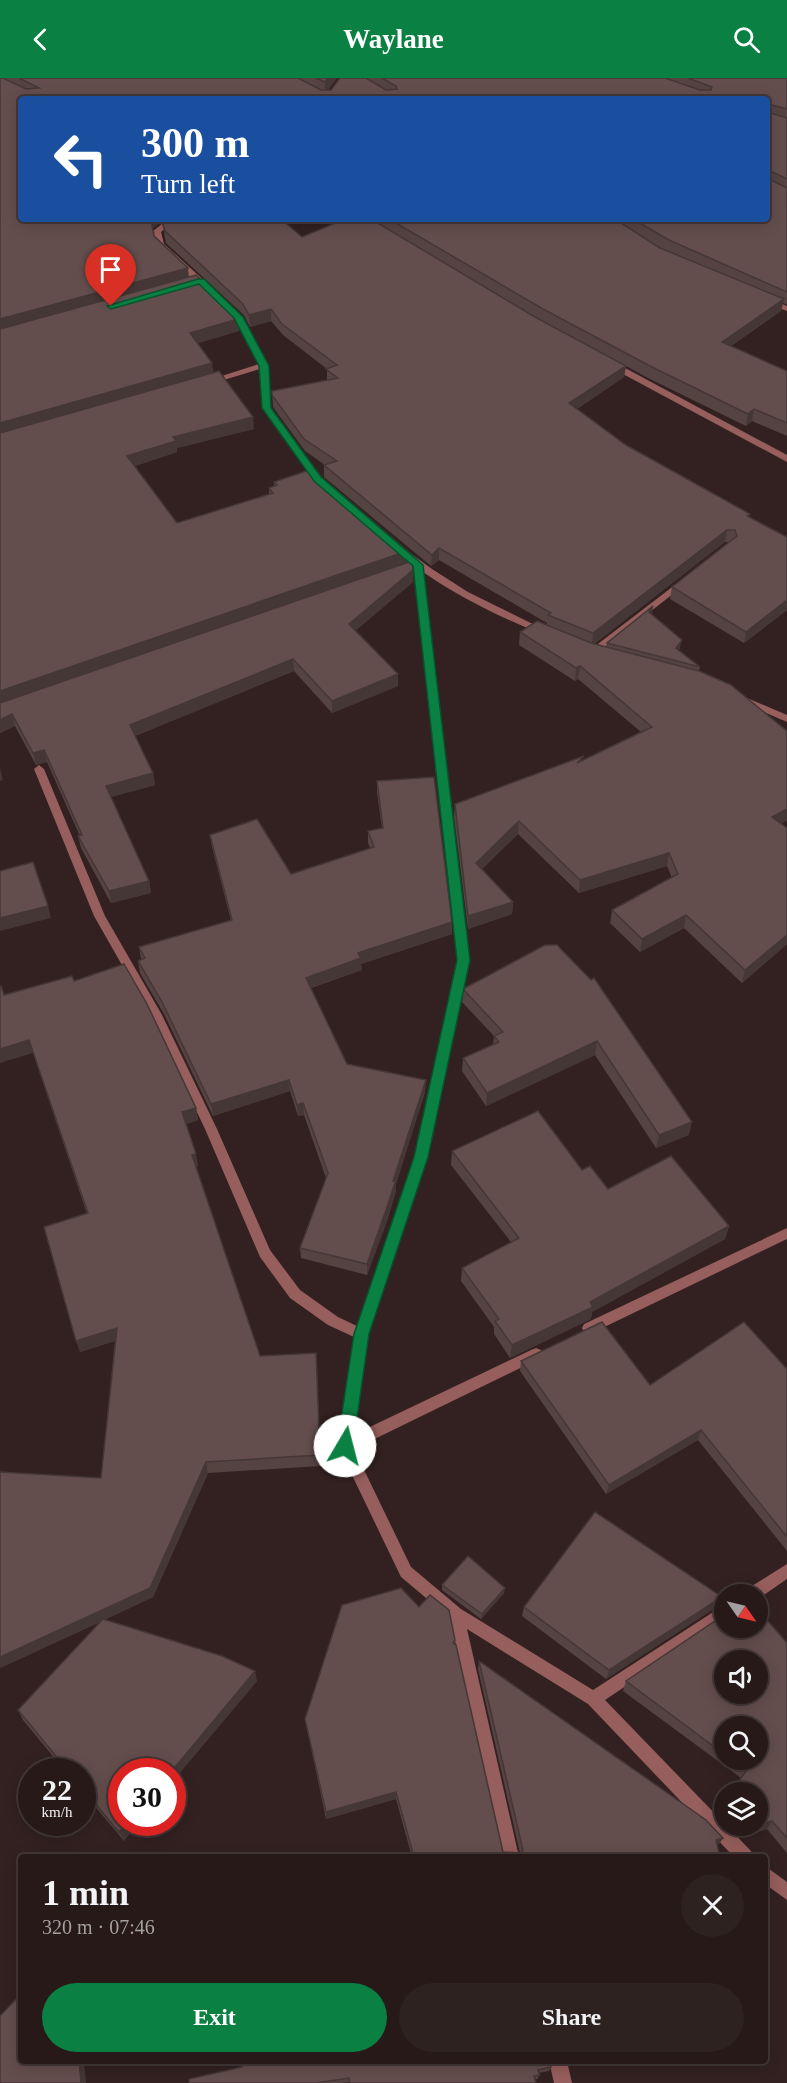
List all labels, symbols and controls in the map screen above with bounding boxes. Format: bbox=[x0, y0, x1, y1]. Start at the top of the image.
icon: back bbox=[24, 23, 57, 56]
icon: search bbox=[730, 23, 763, 56]
text: Waylane bbox=[343, 24, 444, 54]
icon: left bbox=[42, 120, 120, 198]
text: 300 m bbox=[141, 120, 250, 166]
text: Turn left bbox=[141, 169, 235, 199]
pin bbox=[85, 244, 136, 306]
icon: arrive bbox=[94, 253, 127, 286]
position arrow bbox=[313, 1414, 377, 1478]
north arrow bbox=[714, 1584, 768, 1638]
map controls bbox=[714, 1584, 768, 1836]
button: sound bbox=[714, 1650, 768, 1704]
button: search bbox=[714, 1716, 768, 1770]
speed limit sign: 30 bbox=[108, 1758, 186, 1836]
text: 22 bbox=[42, 1773, 72, 1806]
button: layers bbox=[714, 1782, 768, 1836]
text: km/h bbox=[42, 1804, 72, 1820]
text: 1 min bbox=[42, 1873, 129, 1913]
button: close bbox=[681, 1874, 744, 1937]
text: 320 m · 07:46 bbox=[42, 1916, 155, 1938]
button: Exit bbox=[42, 1983, 387, 2052]
button: Share bbox=[399, 1983, 744, 2052]

